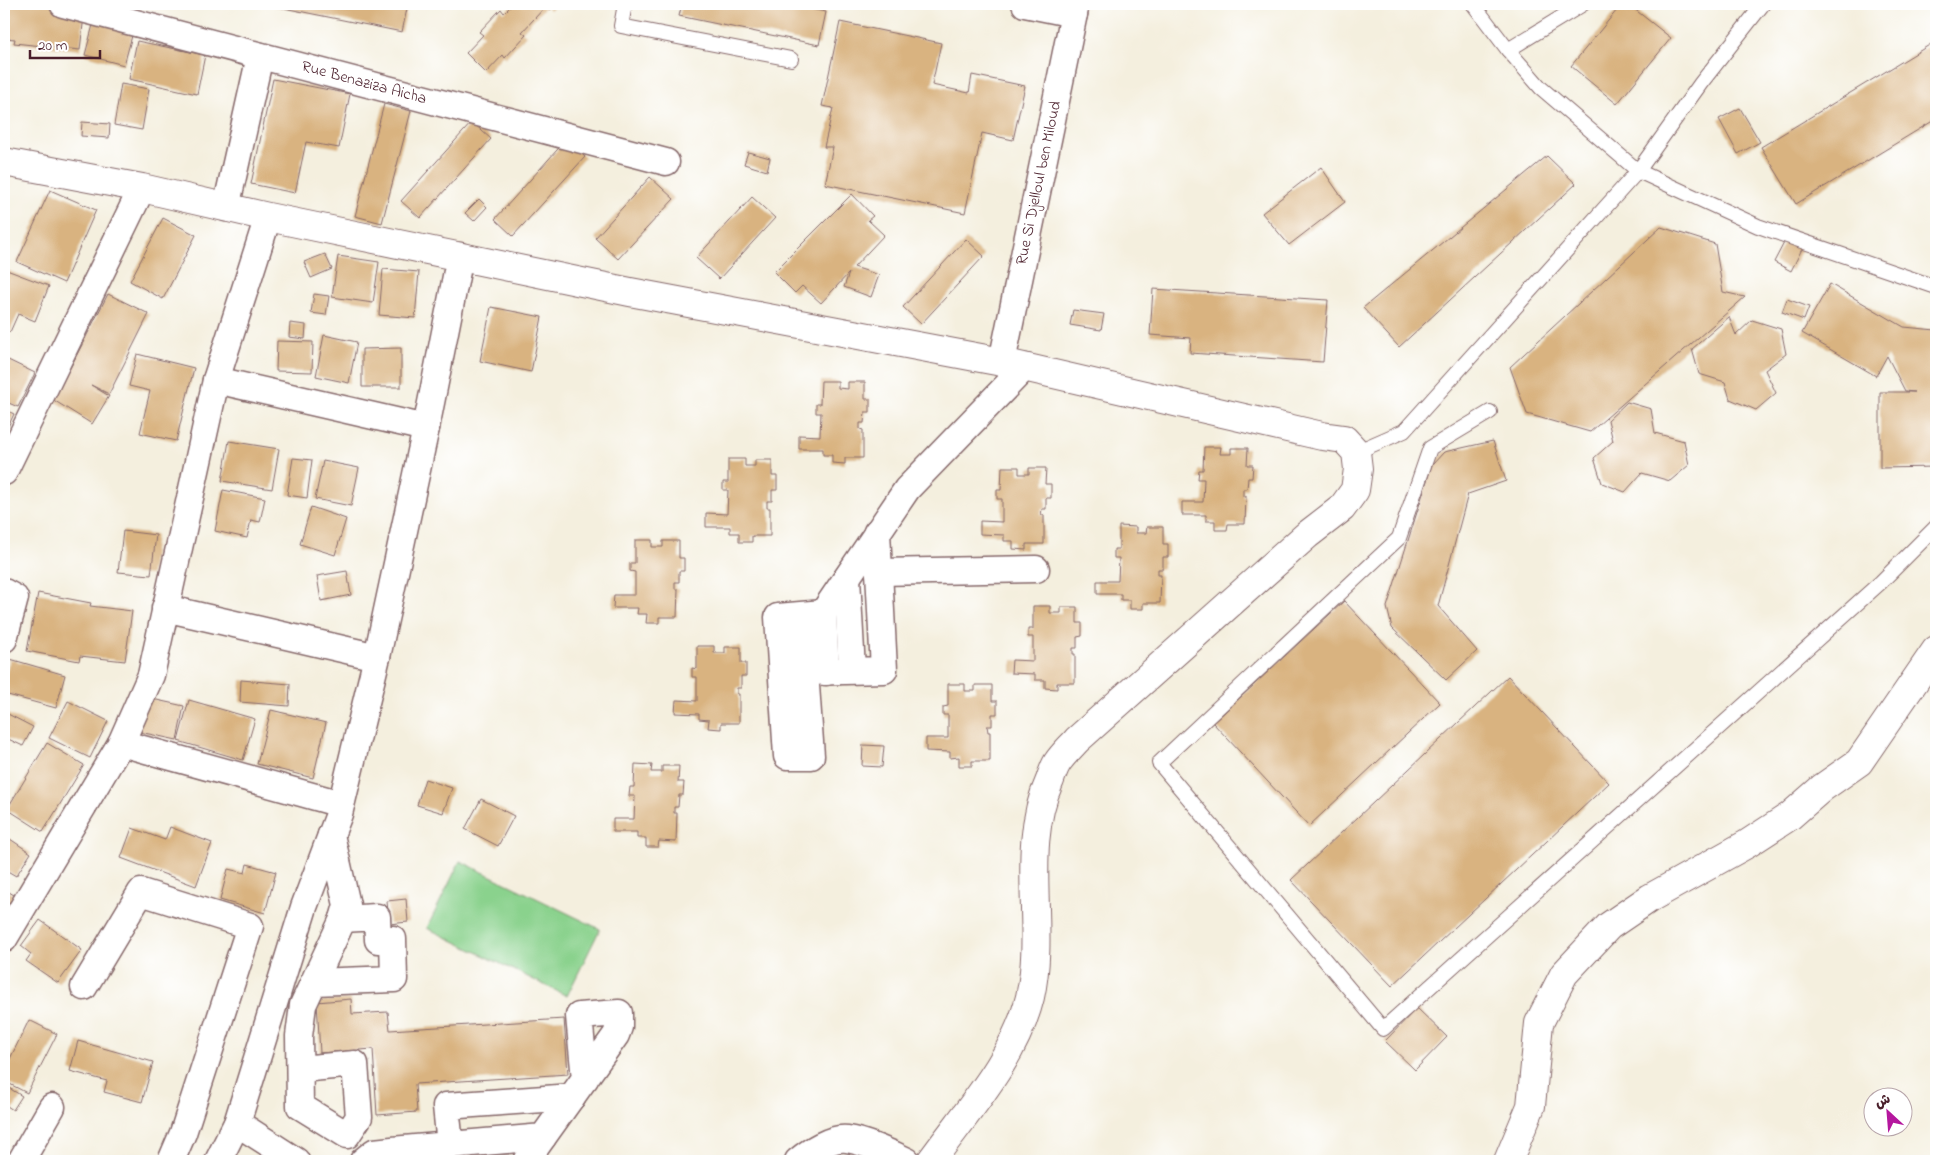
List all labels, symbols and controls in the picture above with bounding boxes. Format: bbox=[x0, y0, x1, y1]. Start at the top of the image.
scale bar bbox=[30, 28, 100, 60]
text: 20 m bbox=[38, 35, 68, 57]
street label: Rue Benaziza Aicha bbox=[299, 55, 429, 111]
street label: Rue Si Djelloul ben Miloud bbox=[1010, 99, 1068, 267]
north arrow bbox=[1862, 1088, 1912, 1138]
text: ش bbox=[1871, 1089, 1894, 1114]

